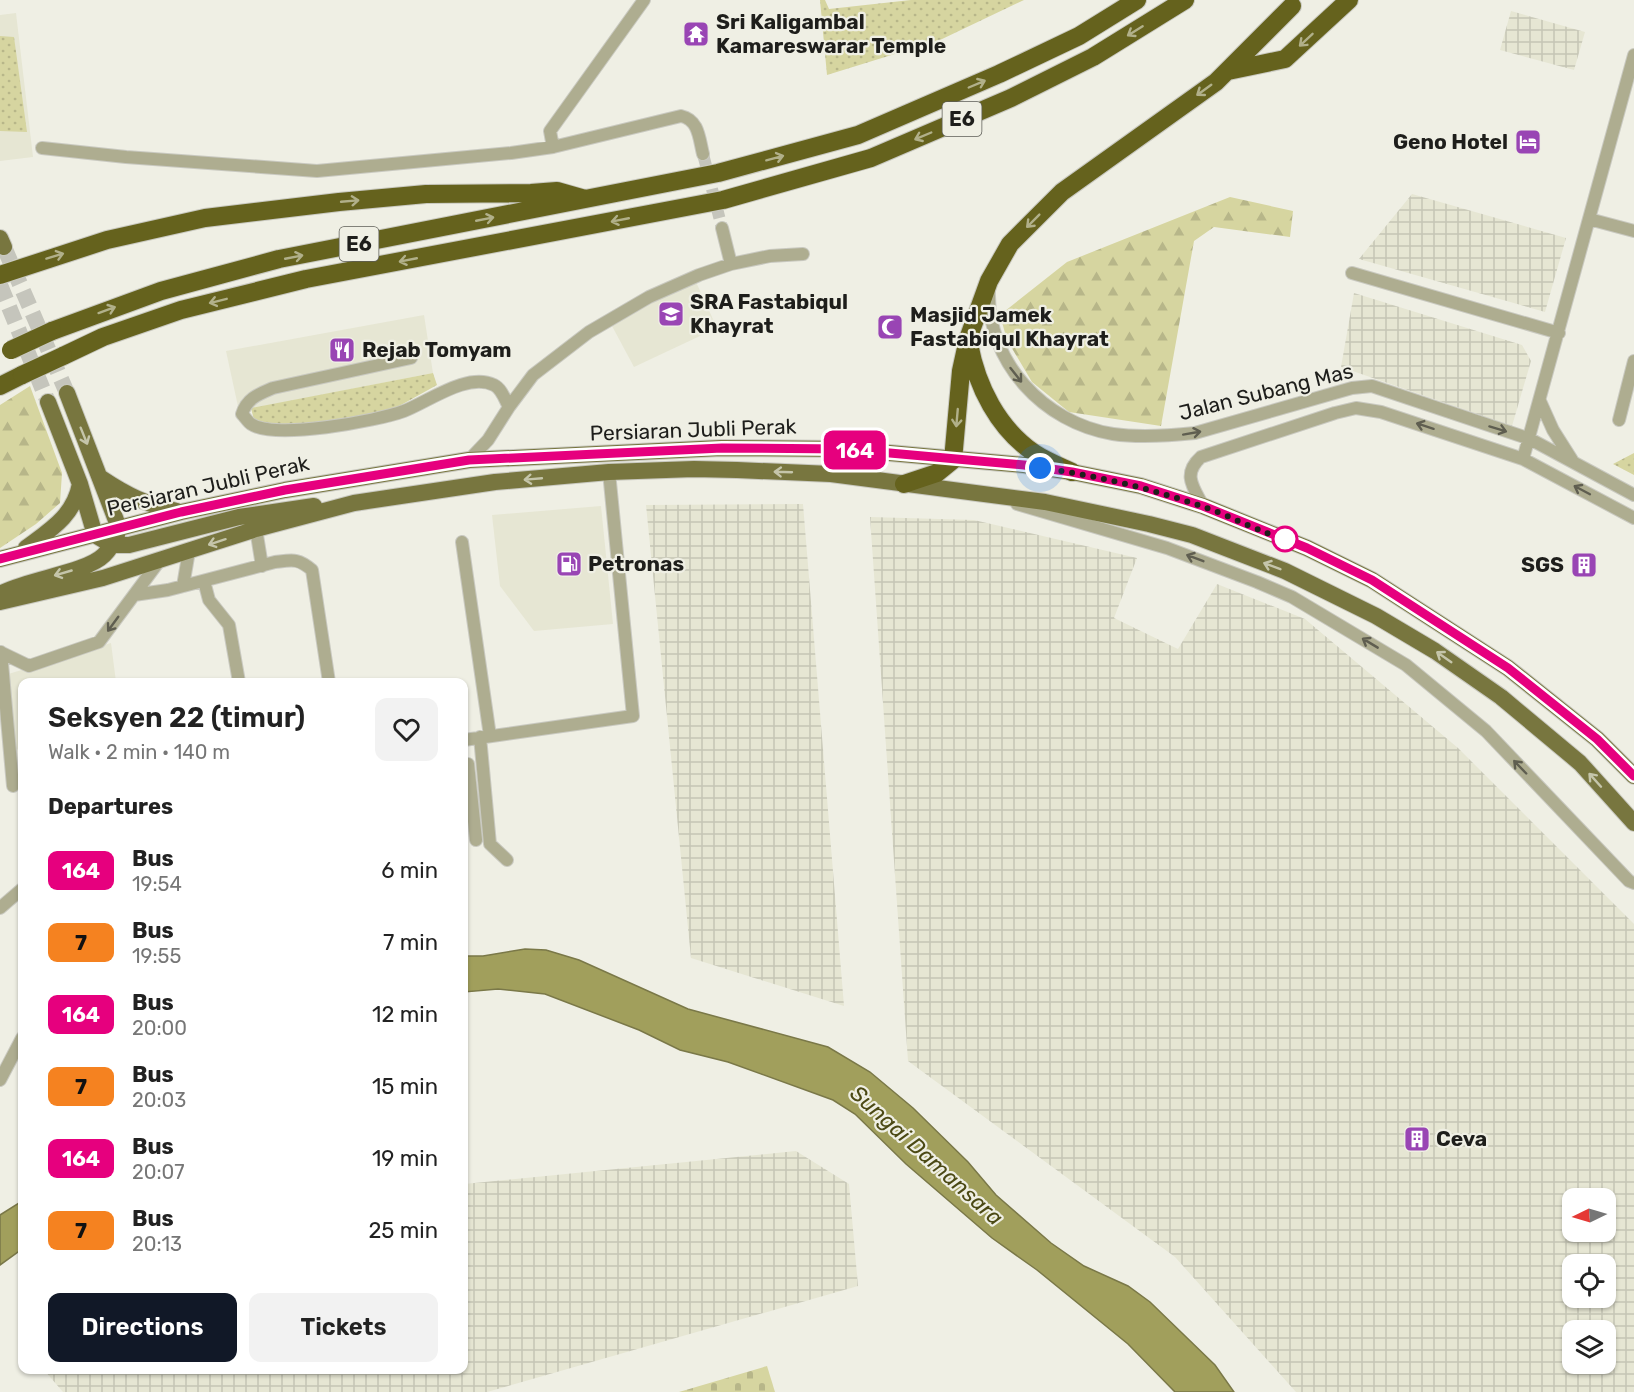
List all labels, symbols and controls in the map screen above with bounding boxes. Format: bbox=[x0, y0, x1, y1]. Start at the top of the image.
place label: Sri Kaligambal Kamareswarar Temple bbox=[716, 9, 946, 58]
temple icon: Sri Kaligambal Kamareswarar Temple bbox=[681, 19, 711, 49]
one-way arrow bbox=[1127, 25, 1144, 37]
one-way arrow bbox=[1298, 33, 1313, 47]
one-way arrow bbox=[967, 78, 986, 89]
one-way arrow bbox=[1196, 84, 1212, 96]
road number: E6 bbox=[942, 102, 982, 136]
hotel icon: Geno Hotel bbox=[1513, 127, 1543, 157]
place label: Geno Hotel bbox=[1393, 129, 1508, 154]
one-way arrow bbox=[914, 131, 933, 142]
one-way arrow bbox=[765, 152, 784, 163]
one-way arrow bbox=[339, 195, 359, 206]
one-way arrow bbox=[475, 213, 495, 224]
one-way arrow bbox=[1026, 213, 1040, 228]
one-way arrow bbox=[611, 215, 631, 226]
road number: E6 bbox=[340, 227, 378, 261]
one-way arrow bbox=[45, 250, 64, 261]
one-way arrow bbox=[284, 251, 303, 262]
one-way arrow bbox=[399, 255, 418, 266]
place label: SRA Fastabiqul Khayrat bbox=[690, 289, 848, 338]
one-way arrow bbox=[208, 296, 227, 308]
school or university icon: SRA Fastabiqul Khayrat bbox=[656, 299, 686, 329]
place label: Masjid Jamek Fastabiqul Khayrat bbox=[910, 302, 1109, 351]
one-way arrow bbox=[97, 303, 116, 314]
mosque icon: Masjid Jamek Fastabiqul Khayrat bbox=[875, 312, 905, 342]
restaurant icon: Rejab Tomyam bbox=[327, 335, 357, 365]
place label: Rejab Tomyam bbox=[362, 337, 512, 362]
street label: Jalan Subang Mas bbox=[1176, 358, 1356, 425]
one-way arrow bbox=[1010, 367, 1023, 383]
one-way arrow bbox=[951, 407, 962, 427]
street label: Persiaran Jubli Perak bbox=[589, 413, 797, 446]
one-way arrow bbox=[1416, 420, 1435, 431]
one-way arrow bbox=[1488, 424, 1507, 435]
one-way arrow bbox=[79, 426, 90, 445]
one-way arrow bbox=[1181, 427, 1201, 438]
line badge: 164 bbox=[820, 430, 890, 470]
text: 164 bbox=[836, 438, 874, 463]
street label: Persiaran Jubli Perak bbox=[104, 450, 312, 521]
your location bbox=[1025, 453, 1055, 483]
one-way arrow bbox=[773, 467, 793, 478]
one-way arrow bbox=[524, 474, 544, 485]
one-way arrow bbox=[1573, 484, 1591, 496]
unlabelled marker bbox=[1272, 526, 1298, 552]
one-way arrow bbox=[208, 537, 227, 548]
fuel station icon: Petronas bbox=[554, 549, 584, 579]
building icon: SGS bbox=[1569, 550, 1599, 580]
place label: Petronas bbox=[588, 551, 684, 576]
one-way arrow bbox=[1186, 552, 1205, 563]
place label: SGS bbox=[1521, 552, 1564, 577]
one-way arrow bbox=[1263, 560, 1282, 571]
one-way arrow bbox=[53, 568, 72, 579]
one-way arrow bbox=[106, 616, 119, 632]
one-way arrow bbox=[1362, 637, 1379, 649]
one-way arrow bbox=[1436, 651, 1452, 663]
button: heart bbox=[375, 698, 438, 761]
text: Seksyen 22 (timur) bbox=[48, 701, 305, 734]
text: Walk · 2 min · 140 m bbox=[48, 740, 230, 764]
one-way arrow bbox=[1513, 759, 1527, 774]
one-way arrow bbox=[1588, 773, 1602, 788]
text: Departures bbox=[48, 793, 173, 820]
text: Bus bbox=[132, 845, 174, 872]
text: 6 min bbox=[381, 857, 438, 884]
text: 164 bbox=[62, 858, 100, 883]
text: 19:54 bbox=[132, 872, 182, 896]
text: Bus bbox=[132, 917, 174, 944]
text: 7 min bbox=[383, 929, 438, 956]
text: 7 bbox=[75, 930, 87, 955]
text: 19:55 bbox=[132, 944, 181, 968]
text: Bus bbox=[132, 989, 174, 1016]
text: 12 min bbox=[372, 1001, 438, 1028]
text: 164 bbox=[62, 1002, 100, 1027]
text: 20:00 bbox=[132, 1016, 187, 1040]
text: Bus bbox=[132, 1061, 174, 1088]
text: 15 min bbox=[372, 1073, 438, 1100]
text: 7 bbox=[75, 1074, 87, 1099]
water label: Sungai Damansara bbox=[845, 1080, 1009, 1231]
text: 20:03 bbox=[132, 1088, 186, 1112]
building icon: Ceva bbox=[1402, 1124, 1432, 1154]
place label: Ceva bbox=[1436, 1126, 1487, 1151]
text: Bus bbox=[132, 1133, 174, 1160]
text: 19 min bbox=[372, 1145, 438, 1172]
text: 164 bbox=[62, 1146, 100, 1171]
text: 20:07 bbox=[132, 1160, 185, 1184]
north arrow bbox=[1562, 1188, 1616, 1242]
map controls bbox=[1562, 1188, 1616, 1374]
text: Bus bbox=[132, 1205, 174, 1232]
text: 25 min bbox=[368, 1217, 438, 1244]
text: 7 bbox=[75, 1218, 87, 1243]
text: 20:13 bbox=[132, 1232, 182, 1256]
button: locate bbox=[1562, 1254, 1616, 1308]
button: Directions bbox=[48, 1293, 237, 1362]
button: Tickets bbox=[249, 1293, 438, 1362]
button: layers bbox=[1562, 1320, 1616, 1374]

